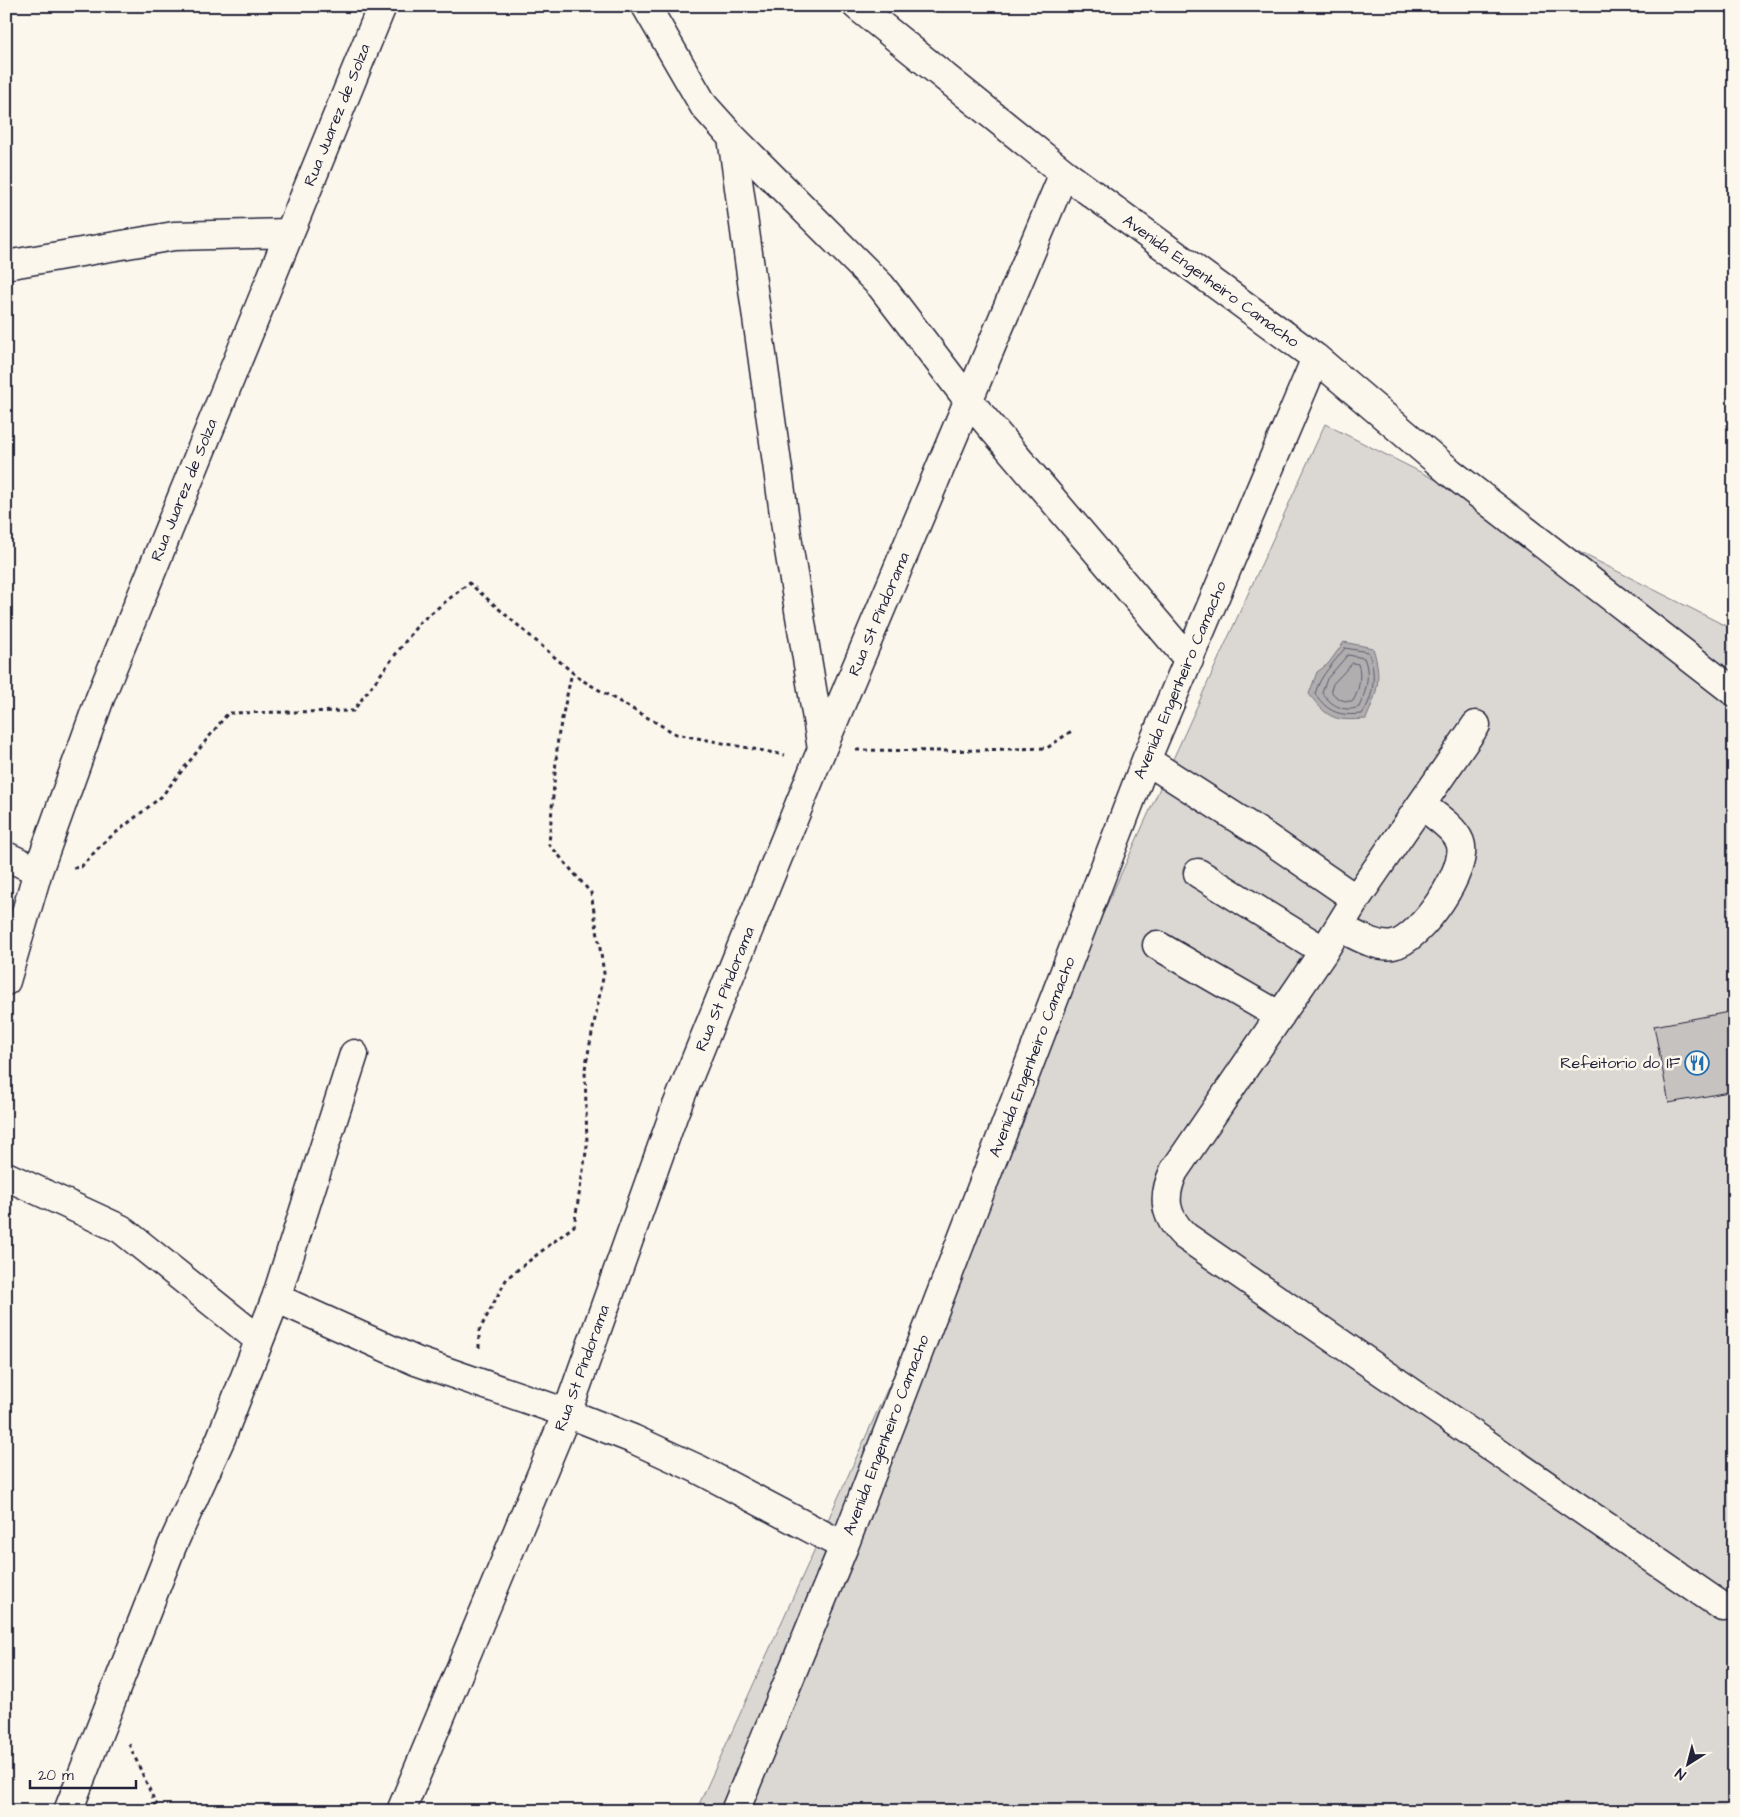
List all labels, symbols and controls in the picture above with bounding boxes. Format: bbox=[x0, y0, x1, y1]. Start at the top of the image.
street label: Rua Juarez de Solza bbox=[298, 41, 376, 189]
street label: Avenida Engenheiro Camacho bbox=[1118, 209, 1304, 353]
street label: Rua Juarez de Solza bbox=[145, 416, 223, 564]
street label: Rua St Pindorama bbox=[843, 549, 915, 679]
street label: Avenida Engenheiro Camacho bbox=[1128, 578, 1233, 783]
street label: Rua St Pindorama bbox=[690, 923, 760, 1055]
street label: Avenida Engenheiro Camacho bbox=[984, 954, 1081, 1161]
restaurant icon: Refeitorio do IF bbox=[1684, 1050, 1710, 1076]
place label: Refeitorio do IF bbox=[1560, 1052, 1680, 1074]
street label: Rua St Pindorama bbox=[549, 1302, 615, 1434]
street label: Avenida Engenheiro Camacho bbox=[838, 1332, 935, 1539]
north arrow bbox=[1662, 1740, 1712, 1790]
scale bar bbox=[30, 1757, 136, 1789]
text: N bbox=[1671, 1763, 1690, 1784]
text: 20 m bbox=[38, 1765, 74, 1786]

